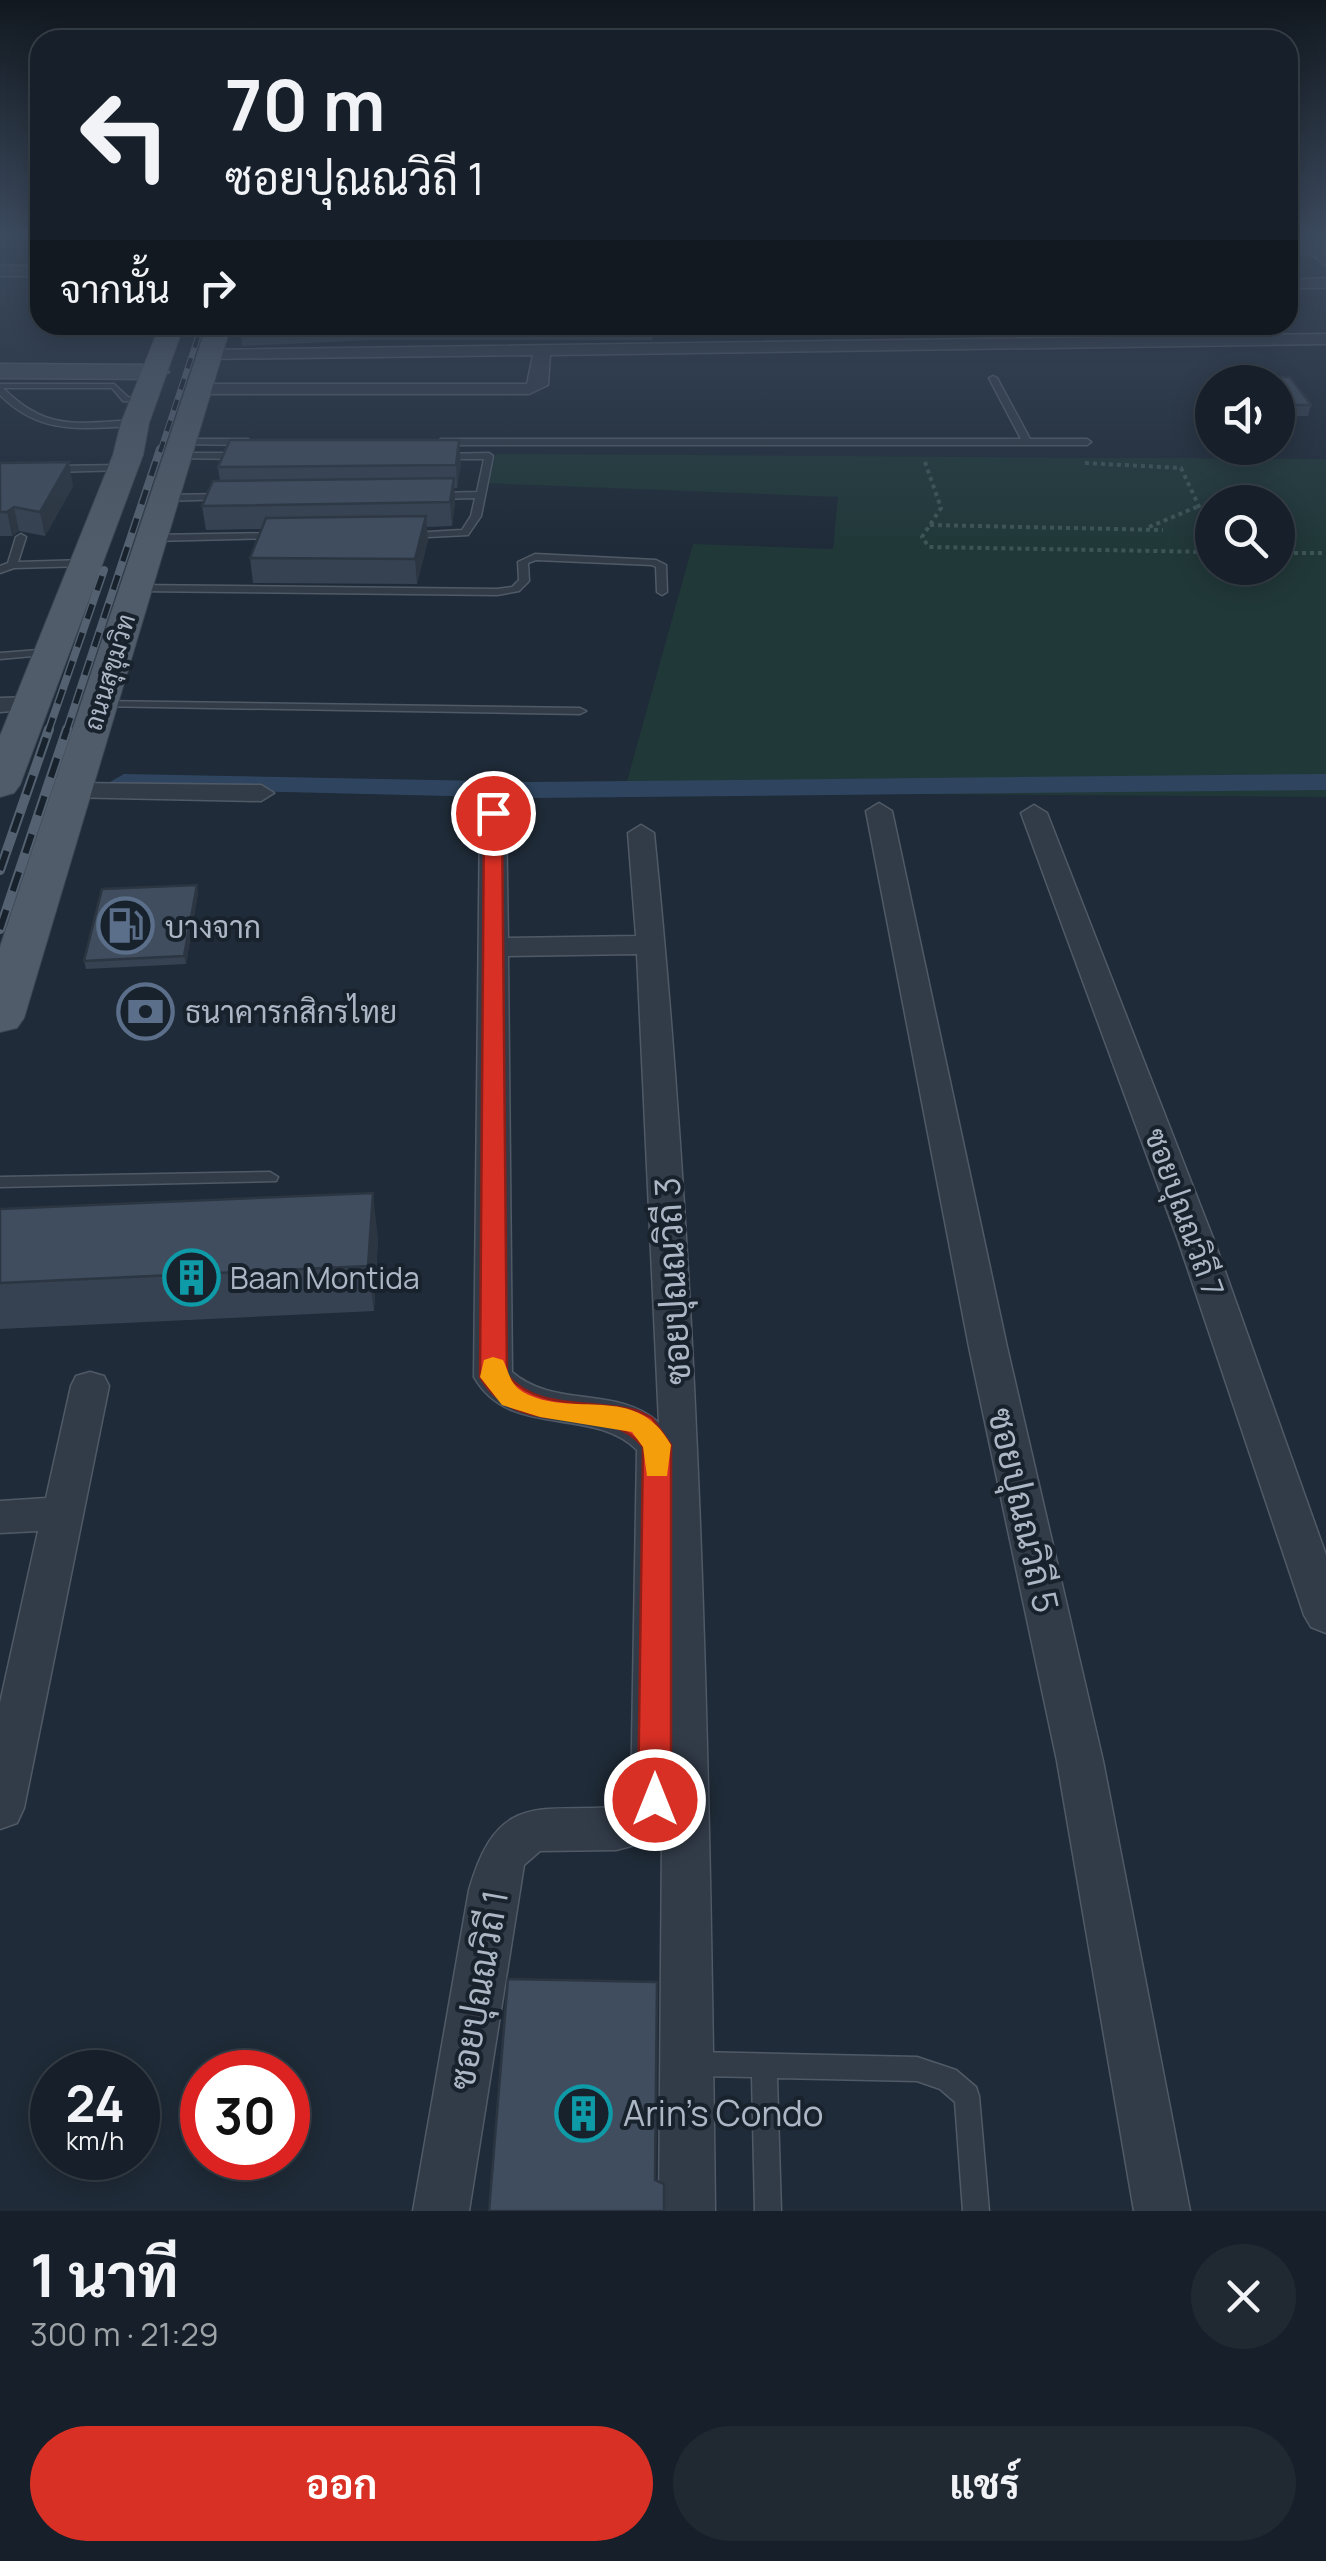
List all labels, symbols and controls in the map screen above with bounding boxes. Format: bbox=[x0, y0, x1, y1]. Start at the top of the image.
text: 70 m bbox=[225, 56, 385, 152]
icon: left bbox=[60, 70, 190, 200]
text: ซอยปุณณวิถี 1 bbox=[225, 147, 485, 209]
icon: right bbox=[190, 260, 245, 315]
text: จากนั้น bbox=[60, 262, 170, 314]
map controls bbox=[1195, 365, 1295, 585]
button: sound bbox=[1195, 365, 1295, 465]
button: search bbox=[1195, 485, 1295, 585]
street label: ถนนสุขุมวิท bbox=[75, 609, 144, 735]
pin bbox=[451, 771, 536, 856]
icon: arrive bbox=[466, 786, 521, 841]
fuel station icon: บางจาก bbox=[96, 896, 156, 956]
place label: บางจาก bbox=[165, 906, 261, 947]
bank icon: ธนาคารกสิกรไทย bbox=[116, 981, 176, 1041]
place label: ธนาคารกสิกรไทย bbox=[185, 991, 397, 1032]
street label: ซอยปุณณวิถี 7 bbox=[1134, 1122, 1234, 1303]
street label: ซอยปุณณวิถี 3 bbox=[643, 1176, 702, 1386]
building icon: Baan Montida bbox=[161, 1247, 221, 1307]
place label: Baan Montida bbox=[230, 1257, 420, 1298]
street label: ซอยปุณณวิถี 5 bbox=[976, 1403, 1071, 1617]
position arrow bbox=[603, 1748, 707, 1852]
street label: ซอยปุณณวิถี 1 bbox=[437, 1886, 520, 2094]
speed limit sign: 30 bbox=[180, 2050, 310, 2180]
text: 24 bbox=[65, 2069, 125, 2137]
building icon: Arin's Condo bbox=[554, 2083, 614, 2143]
place label: Arin's Condo bbox=[623, 2089, 824, 2137]
text: km/h bbox=[66, 2123, 124, 2158]
text: 1 นาที bbox=[30, 2233, 179, 2315]
button: close bbox=[1191, 2244, 1296, 2349]
text: 300 m · 21:29 bbox=[30, 2312, 219, 2356]
button: ออก bbox=[30, 2426, 653, 2541]
button: แชร์ bbox=[673, 2426, 1296, 2541]

